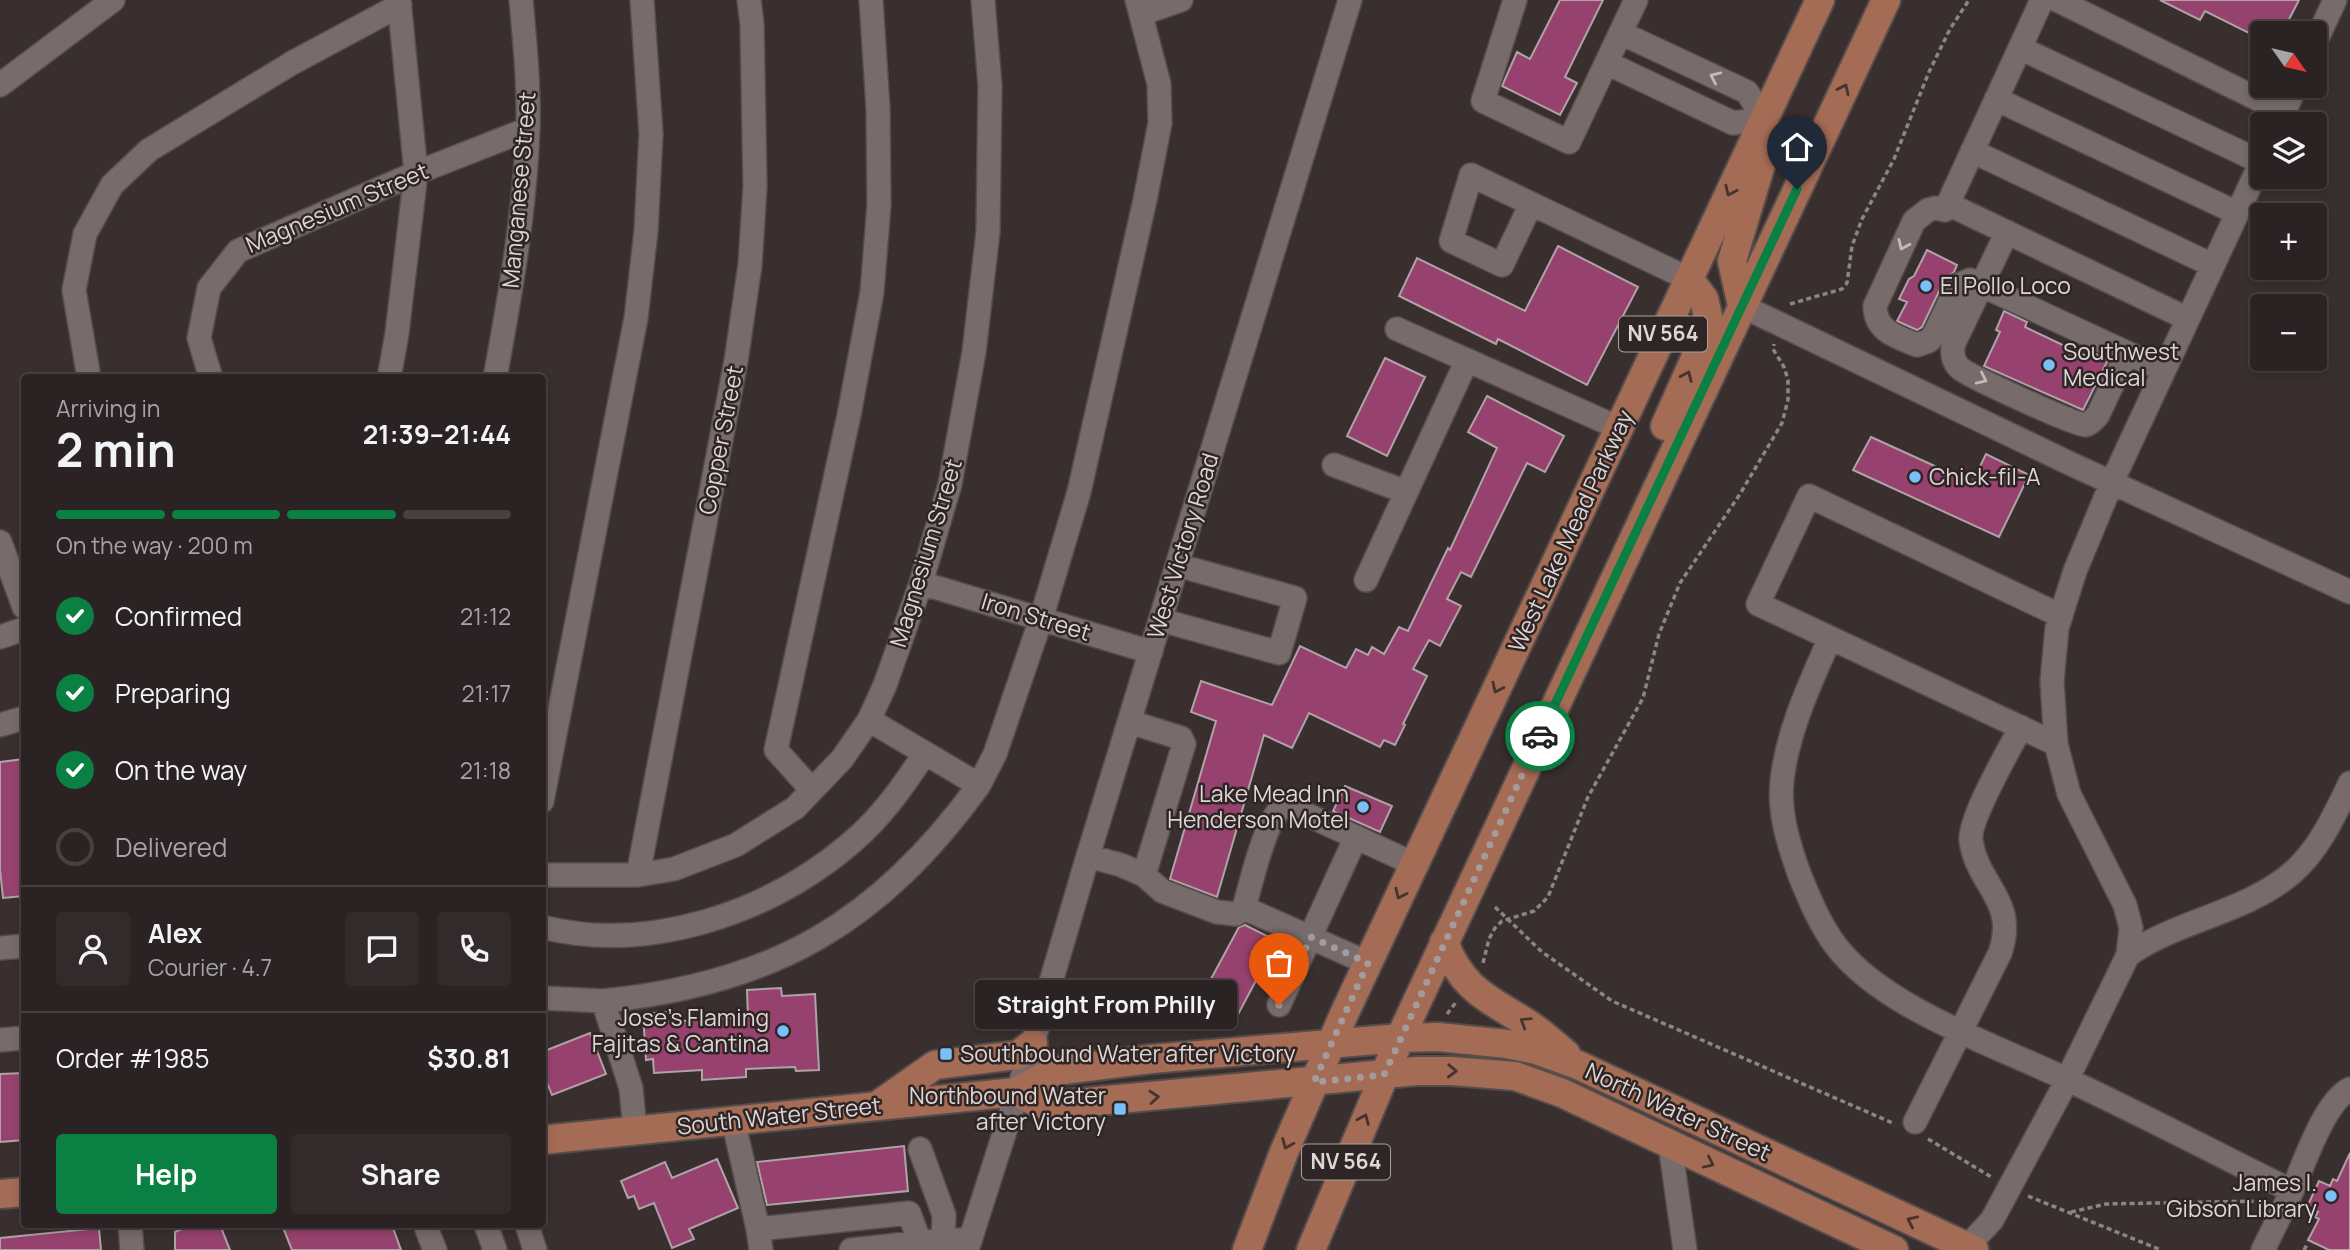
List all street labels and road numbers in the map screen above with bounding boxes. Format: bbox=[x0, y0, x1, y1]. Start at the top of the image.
street label: Manganese Street bbox=[493, 90, 543, 289]
street label: Magnesium Street bbox=[240, 154, 433, 260]
road number: NV 564 bbox=[1619, 316, 1707, 352]
street label: Copper Street bbox=[690, 363, 750, 517]
street label: West Lake Mead Parkway bbox=[1500, 404, 1640, 657]
street label: West Victory Road bbox=[1139, 449, 1226, 643]
street label: Magnesium Street bbox=[881, 455, 969, 651]
street label: Iron Street bbox=[978, 584, 1095, 648]
street label: North Water Street bbox=[1581, 1054, 1776, 1168]
street label: South Water Street bbox=[675, 1088, 882, 1142]
road number: NV 564 bbox=[1302, 1144, 1390, 1180]

